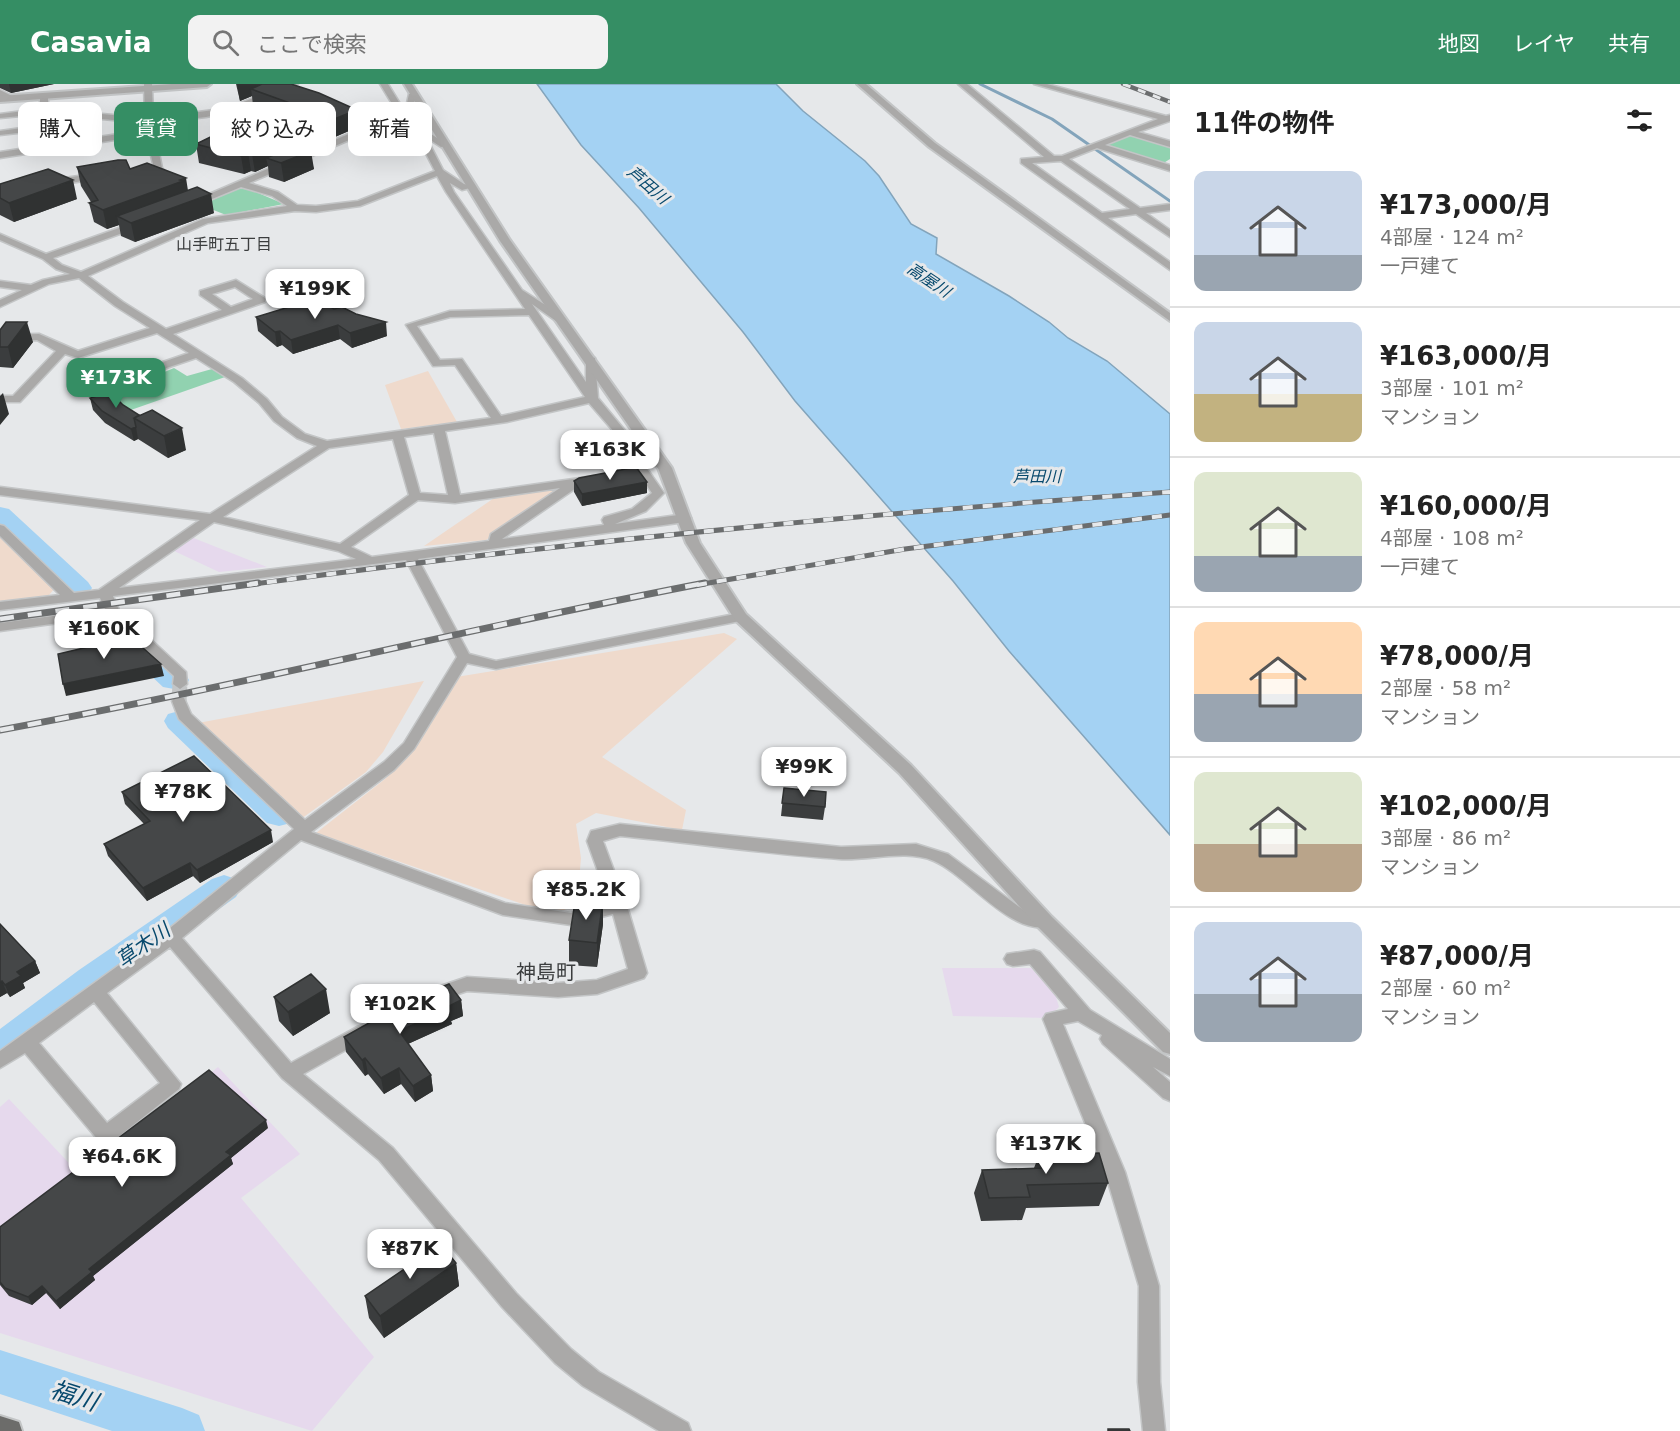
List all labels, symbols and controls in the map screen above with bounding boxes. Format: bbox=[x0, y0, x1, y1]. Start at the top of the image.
search box bbox=[188, 15, 608, 69]
text: Casavia bbox=[30, 26, 152, 59]
icon: search bbox=[209, 26, 242, 59]
text: ここで検索 bbox=[257, 32, 367, 57]
text: 地図 bbox=[1438, 32, 1480, 56]
text: レイヤ bbox=[1513, 32, 1575, 56]
text: 共有 bbox=[1608, 32, 1650, 56]
chip: 購入 bbox=[18, 102, 102, 156]
chip: 賃貸 bbox=[114, 102, 198, 156]
chip: 絞り込み bbox=[210, 102, 336, 156]
chip: 新着 bbox=[348, 102, 432, 156]
icon: filters bbox=[1623, 104, 1656, 137]
text: 11件の物件 bbox=[1194, 108, 1334, 138]
water label: 芦田川 bbox=[624, 162, 674, 209]
text: ¥173,000/月 bbox=[1380, 190, 1552, 220]
icon: home bbox=[1242, 195, 1314, 267]
text: 4部屋 · 124 m² bbox=[1380, 225, 1524, 249]
district label: 山手町五丁目 bbox=[176, 235, 272, 254]
text: 一戸建て bbox=[1380, 254, 1460, 278]
water label: 高屋川 bbox=[904, 259, 956, 302]
pin: ¥199K bbox=[273, 269, 357, 320]
text: ¥199K bbox=[279, 276, 351, 300]
text: ¥163,000/月 bbox=[1380, 341, 1552, 371]
icon: home bbox=[1242, 346, 1314, 418]
pin: ¥173K bbox=[74, 358, 158, 409]
text: ¥173K bbox=[80, 365, 152, 389]
text: 3部屋 · 101 m² bbox=[1380, 376, 1524, 400]
text: マンション bbox=[1380, 405, 1480, 429]
pin: ¥163K bbox=[568, 430, 652, 481]
text: ¥163K bbox=[574, 437, 646, 461]
water label: 芦田川 bbox=[1013, 467, 1063, 486]
text: ¥160,000/月 bbox=[1380, 491, 1552, 521]
icon: home bbox=[1242, 496, 1314, 568]
text: 4部屋 · 108 m² bbox=[1380, 526, 1524, 550]
text: 一戸建て bbox=[1380, 555, 1460, 579]
pin: ¥160K bbox=[62, 609, 146, 660]
text: ¥160K bbox=[68, 616, 140, 640]
text: ¥78,000/月 bbox=[1380, 641, 1534, 671]
icon: home bbox=[1242, 646, 1314, 718]
text: 2部屋 · 58 m² bbox=[1380, 676, 1511, 700]
text: マンション bbox=[1380, 705, 1480, 729]
pin: ¥99K bbox=[768, 747, 840, 798]
text: ¥99K bbox=[775, 754, 833, 778]
pin: ¥78K bbox=[147, 772, 219, 823]
text: ¥78K bbox=[154, 779, 212, 803]
text: ¥102,000/月 bbox=[1380, 791, 1552, 821]
icon: home bbox=[1242, 796, 1314, 868]
text: 3部屋 · 86 m² bbox=[1380, 826, 1511, 850]
text: マンション bbox=[1380, 855, 1480, 879]
pin: ¥85.2K bbox=[537, 870, 635, 921]
text: ¥85.2K bbox=[547, 877, 625, 901]
water label: 草木川 bbox=[112, 917, 176, 972]
text: ¥87,000/月 bbox=[1380, 941, 1534, 971]
icon: home bbox=[1242, 946, 1314, 1018]
district label: 神島町 bbox=[516, 960, 576, 984]
text: 2部屋 · 60 m² bbox=[1380, 976, 1511, 1000]
pin: ¥102K bbox=[358, 984, 442, 1035]
text: ¥102K bbox=[364, 991, 436, 1015]
text: マンション bbox=[1380, 1005, 1480, 1029]
pin: ¥137K bbox=[1004, 1124, 1088, 1175]
text: ¥137K bbox=[1010, 1131, 1082, 1155]
pin: ¥64.6K bbox=[73, 1137, 171, 1188]
text: ¥64.6K bbox=[83, 1144, 161, 1168]
pin: ¥87K bbox=[374, 1229, 446, 1280]
text: ¥87K bbox=[381, 1236, 439, 1260]
water label: 福川 bbox=[47, 1375, 104, 1418]

